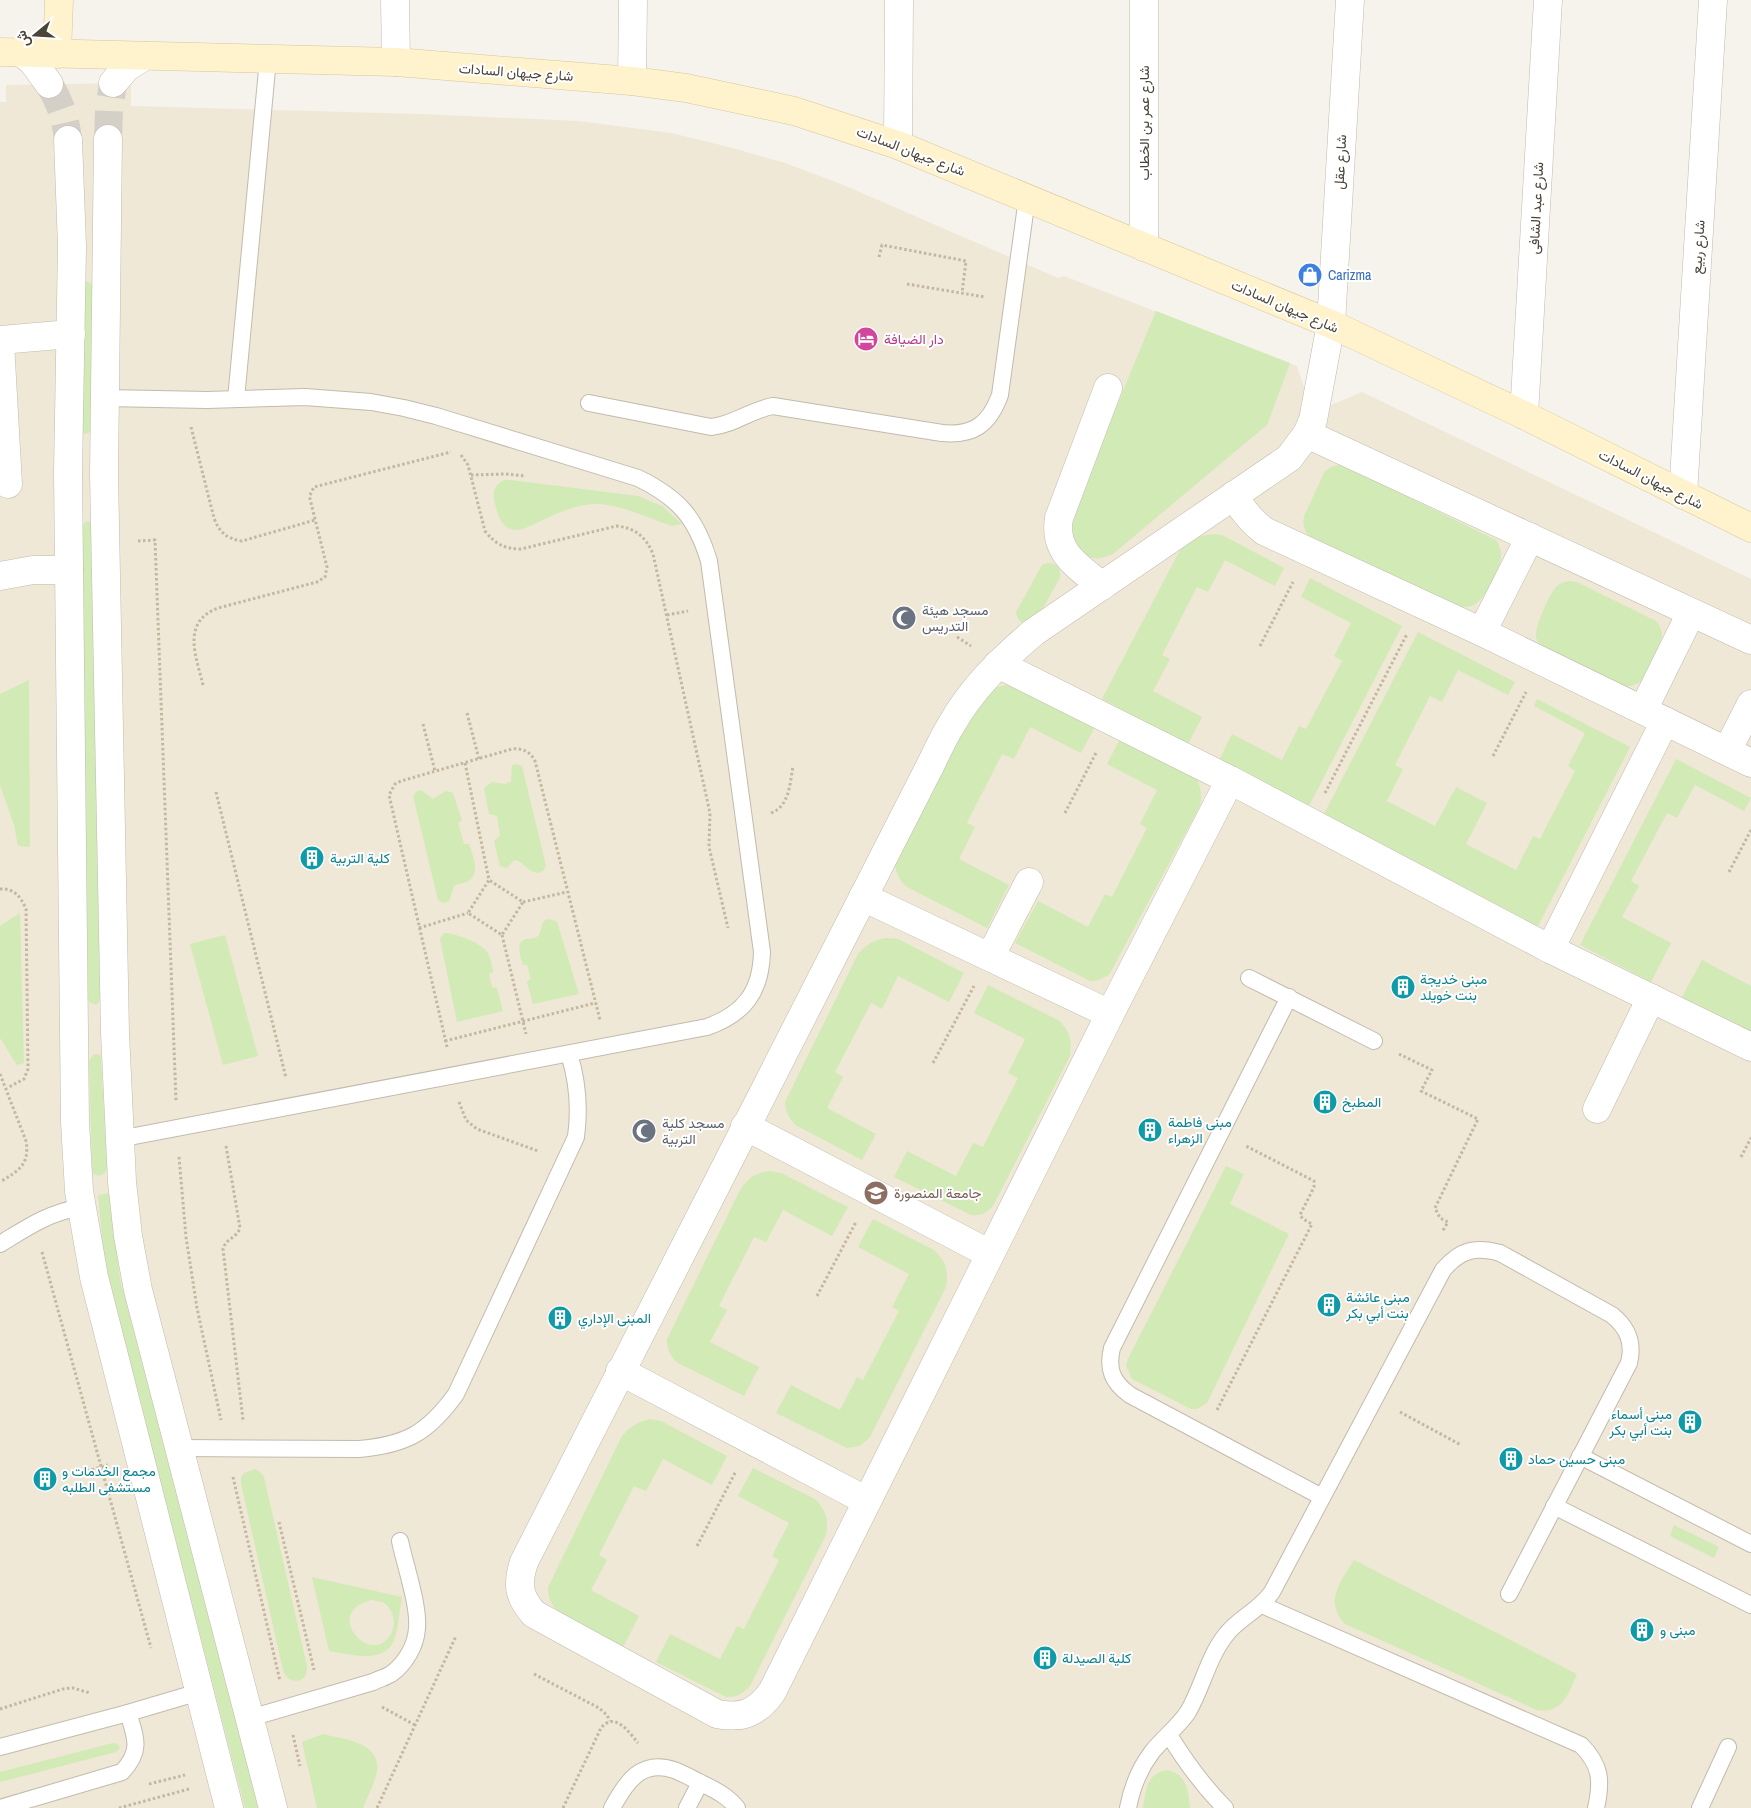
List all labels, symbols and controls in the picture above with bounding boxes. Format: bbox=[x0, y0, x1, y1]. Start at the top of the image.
north arrow bbox=[10, 10, 60, 60]
text: ش bbox=[11, 28, 34, 50]
street label: شارع جيهان السادات bbox=[458, 59, 574, 87]
street label: شارع عمر بن الخطاب bbox=[1135, 66, 1155, 180]
street label: شارع جيهان السادات bbox=[853, 122, 968, 182]
street label: شارع عقل bbox=[1330, 134, 1352, 190]
street label: شارع عبد الشافى bbox=[1525, 161, 1549, 255]
street label: شارع ربيع bbox=[1687, 219, 1711, 275]
shop icon: Carizma bbox=[1297, 262, 1323, 288]
place label: Carizma bbox=[1328, 266, 1372, 284]
street label: شارع جيهان السادات bbox=[1228, 275, 1341, 339]
hotel icon: دار الضيافة bbox=[853, 326, 879, 352]
place label: دار الضيافة bbox=[884, 330, 944, 348]
street label: شارع جيهان السادات bbox=[1595, 445, 1706, 515]
place label: مسجد هيئة التدريس bbox=[922, 601, 989, 635]
mosque icon: مسجد هيئة التدريس bbox=[891, 605, 917, 631]
building icon: كلية التربية bbox=[299, 845, 325, 871]
place label: كلية التربية bbox=[330, 849, 390, 867]
place label: مبنى خديجة بنت خويلد bbox=[1420, 970, 1487, 1004]
building icon: مبنى خديجة بنت خويلد bbox=[1390, 974, 1416, 1000]
building icon: المطبخ bbox=[1312, 1089, 1338, 1115]
place label: المطبخ bbox=[1342, 1093, 1381, 1113]
place label: مبنى فاطمة الزهراء bbox=[1168, 1113, 1232, 1147]
place label: مسجد كلية التربية bbox=[662, 1114, 724, 1148]
building icon: مبنى فاطمة الزهراء bbox=[1137, 1117, 1163, 1143]
mosque icon: مسجد كلية التربية bbox=[631, 1118, 657, 1144]
school or university icon: جامعة المنصورة bbox=[863, 1180, 889, 1206]
place label: جامعة المنصورة bbox=[894, 1184, 981, 1202]
place label: مبنى عائشة بنت أبي بكر bbox=[1345, 1288, 1410, 1325]
building icon: مبنى عائشة بنت أبي بكر bbox=[1316, 1292, 1342, 1318]
building icon: المبنى الإداري bbox=[547, 1305, 573, 1331]
place label: المبنى الإداري bbox=[578, 1309, 651, 1330]
place label: مبنى أسماء بنت أبي بكر bbox=[1608, 1405, 1672, 1442]
building icon: مبنى أسماء بنت أبي بكر bbox=[1677, 1409, 1703, 1435]
building icon: مبنى حسين حماد bbox=[1498, 1446, 1524, 1472]
place label: مبنى حسين حماد bbox=[1528, 1450, 1625, 1468]
place label: مجمع الخدمات و مستشفى الطلبه bbox=[62, 1462, 156, 1496]
building icon: مجمع الخدمات و مستشفى الطلبه bbox=[32, 1466, 58, 1492]
building icon: مبنى و bbox=[1629, 1617, 1655, 1643]
place label: مبنى و bbox=[1660, 1621, 1696, 1639]
building icon: كلية الصيدلة bbox=[1032, 1645, 1058, 1671]
place label: كلية الصيدلة bbox=[1062, 1649, 1131, 1667]

